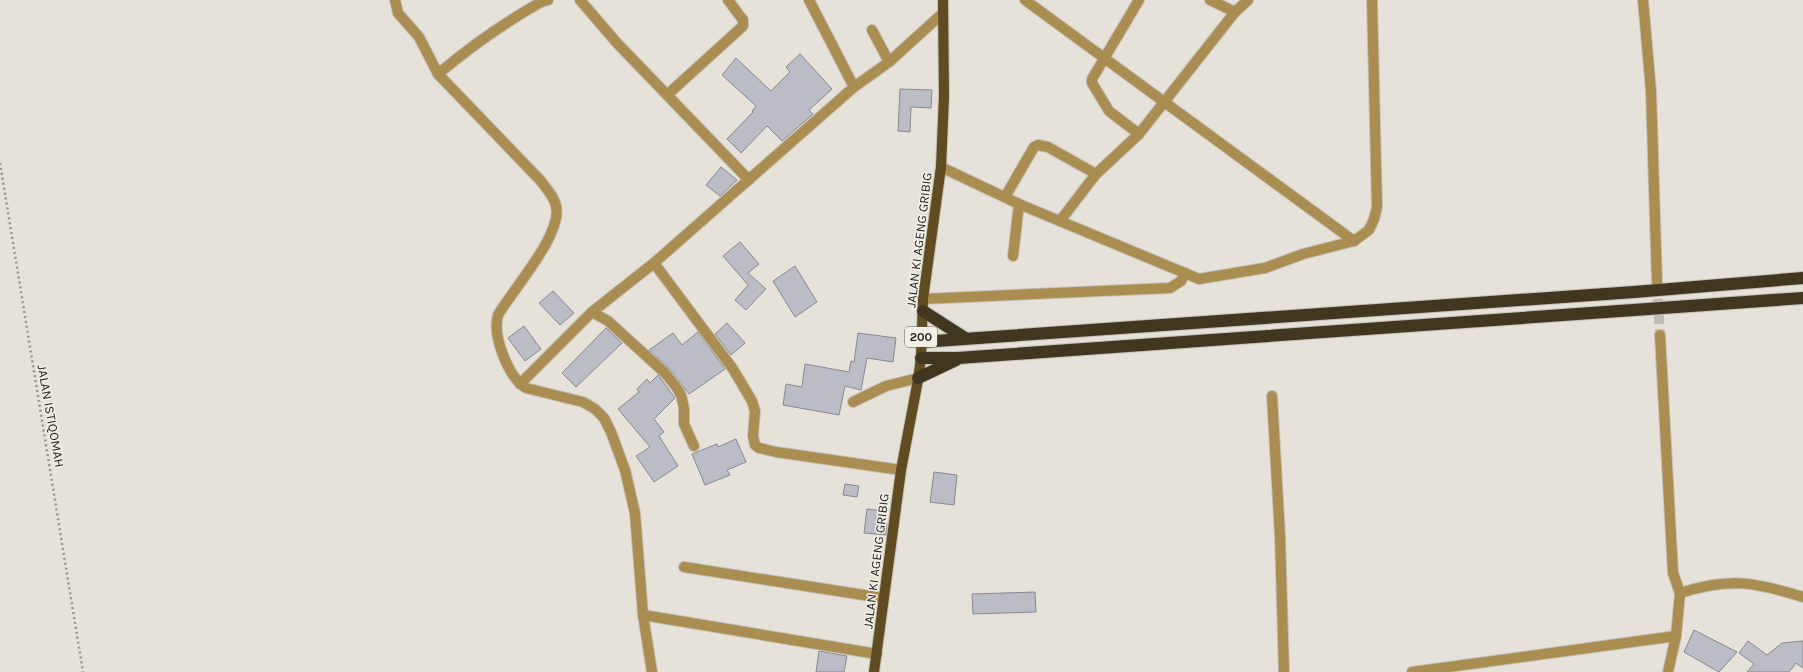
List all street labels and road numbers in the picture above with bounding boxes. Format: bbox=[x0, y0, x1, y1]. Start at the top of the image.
street label: JALAN KI AGENG GRIBIG bbox=[903, 171, 935, 309]
road number: 200 bbox=[905, 327, 937, 347]
street label: JALAN ISTIQOMAH bbox=[35, 364, 67, 468]
street label: JALAN KI AGENG GRIBIG bbox=[860, 492, 892, 630]

